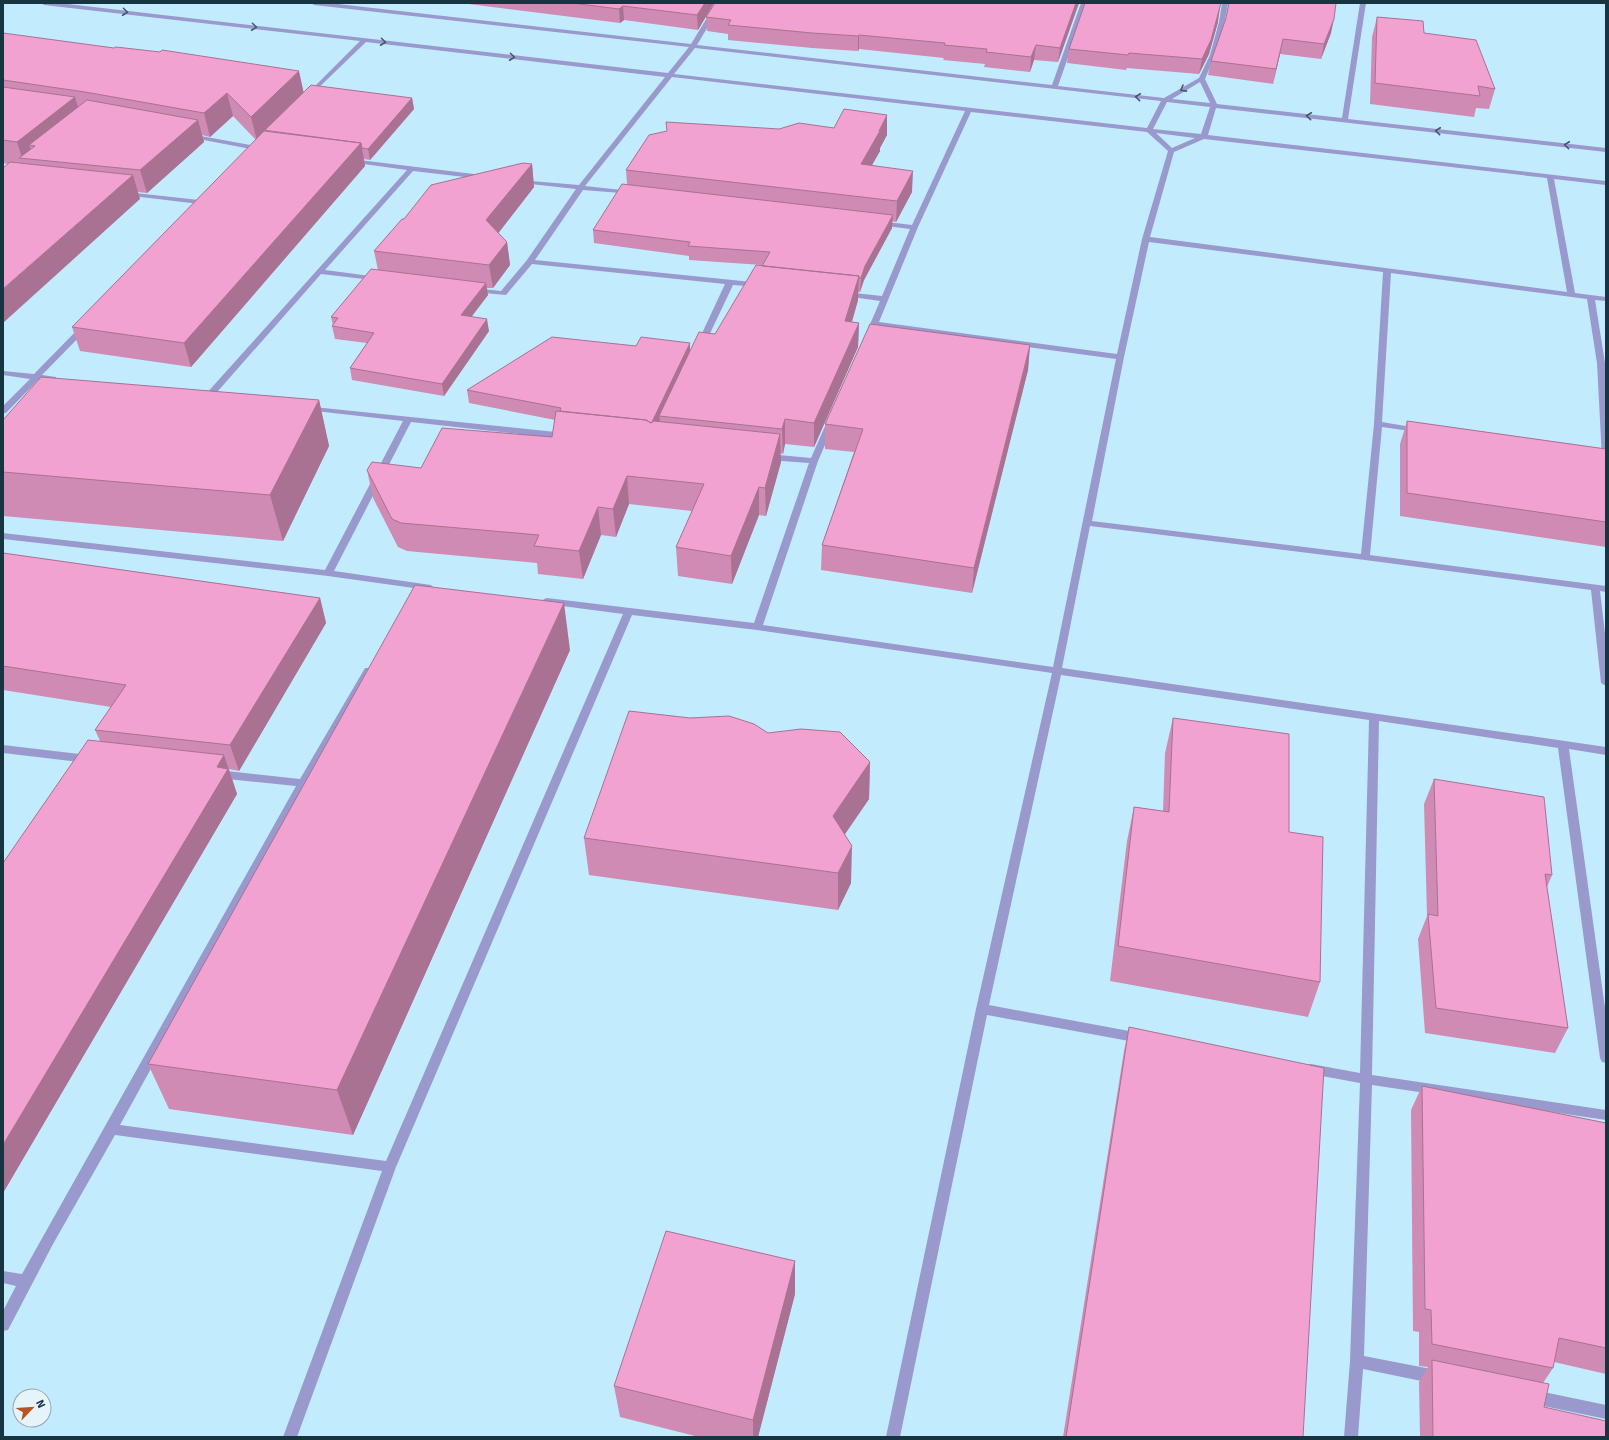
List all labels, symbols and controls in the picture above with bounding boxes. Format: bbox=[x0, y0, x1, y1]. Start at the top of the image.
one-way arrow bbox=[122, 7, 128, 16]
one-way arrow bbox=[251, 22, 257, 31]
one-way arrow bbox=[380, 37, 386, 46]
one-way arrow bbox=[509, 52, 515, 61]
one-way arrow bbox=[1180, 85, 1187, 92]
one-way arrow bbox=[1135, 92, 1141, 101]
one-way arrow bbox=[1306, 112, 1312, 121]
one-way arrow bbox=[1435, 126, 1441, 135]
one-way arrow bbox=[1564, 141, 1570, 150]
north arrow bbox=[12, 1388, 52, 1428]
text: N bbox=[33, 1398, 48, 1410]

